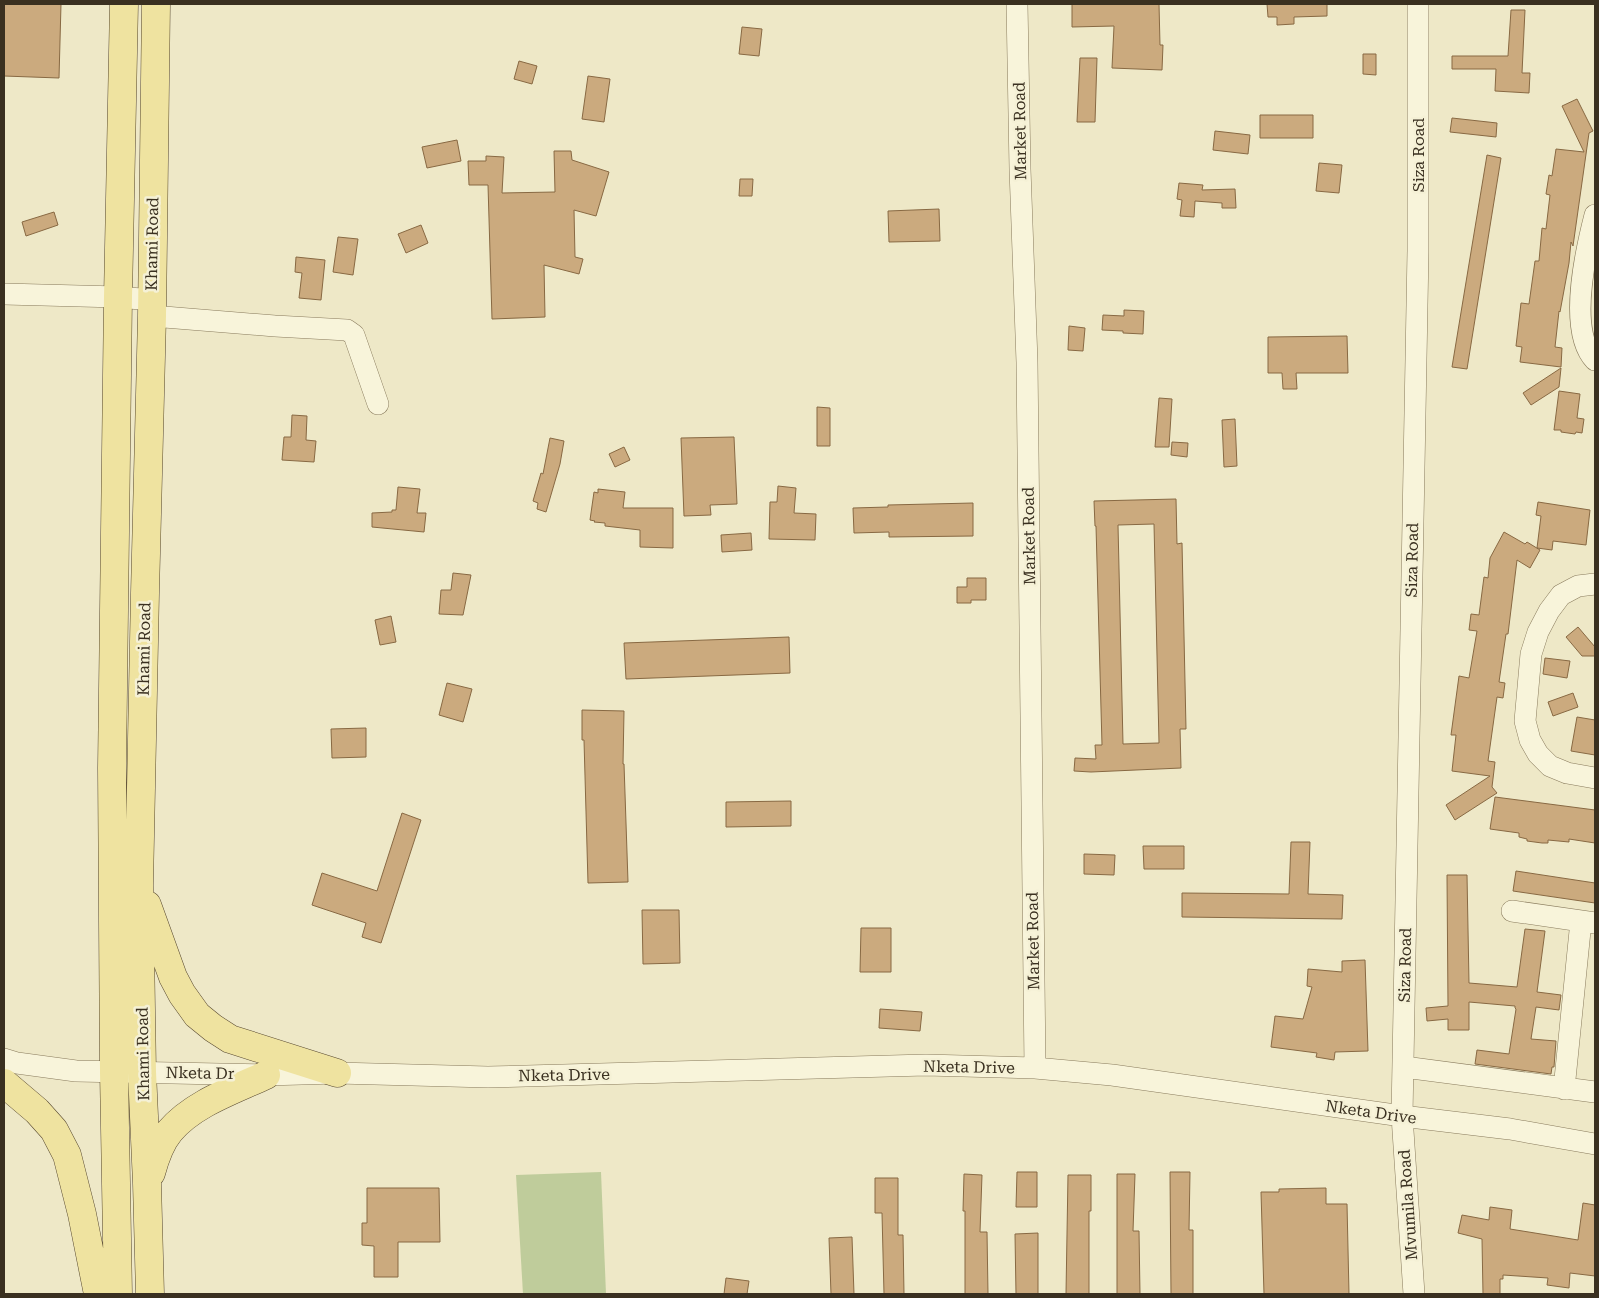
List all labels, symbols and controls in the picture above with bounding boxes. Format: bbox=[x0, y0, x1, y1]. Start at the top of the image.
street label: Market Road bbox=[1010, 82, 1030, 180]
street label: Siza Road bbox=[1409, 118, 1428, 192]
street label: Khami Road bbox=[142, 197, 162, 291]
street label: Market Road bbox=[1019, 487, 1039, 585]
street label: Siza Road bbox=[1402, 523, 1422, 597]
street label: Khami Road bbox=[134, 602, 154, 696]
street label: Market Road bbox=[1023, 892, 1043, 990]
street label: Siza Road bbox=[1395, 928, 1415, 1002]
street label: Khami Road bbox=[133, 1007, 153, 1101]
street label: Nketa Drive bbox=[923, 1057, 1015, 1077]
street label: Nketa Dr bbox=[165, 1063, 235, 1083]
street label: Nketa Drive bbox=[518, 1065, 610, 1085]
street label: Nketa Drive bbox=[1324, 1096, 1418, 1128]
street label: Mvumila Road bbox=[1395, 1149, 1421, 1261]

